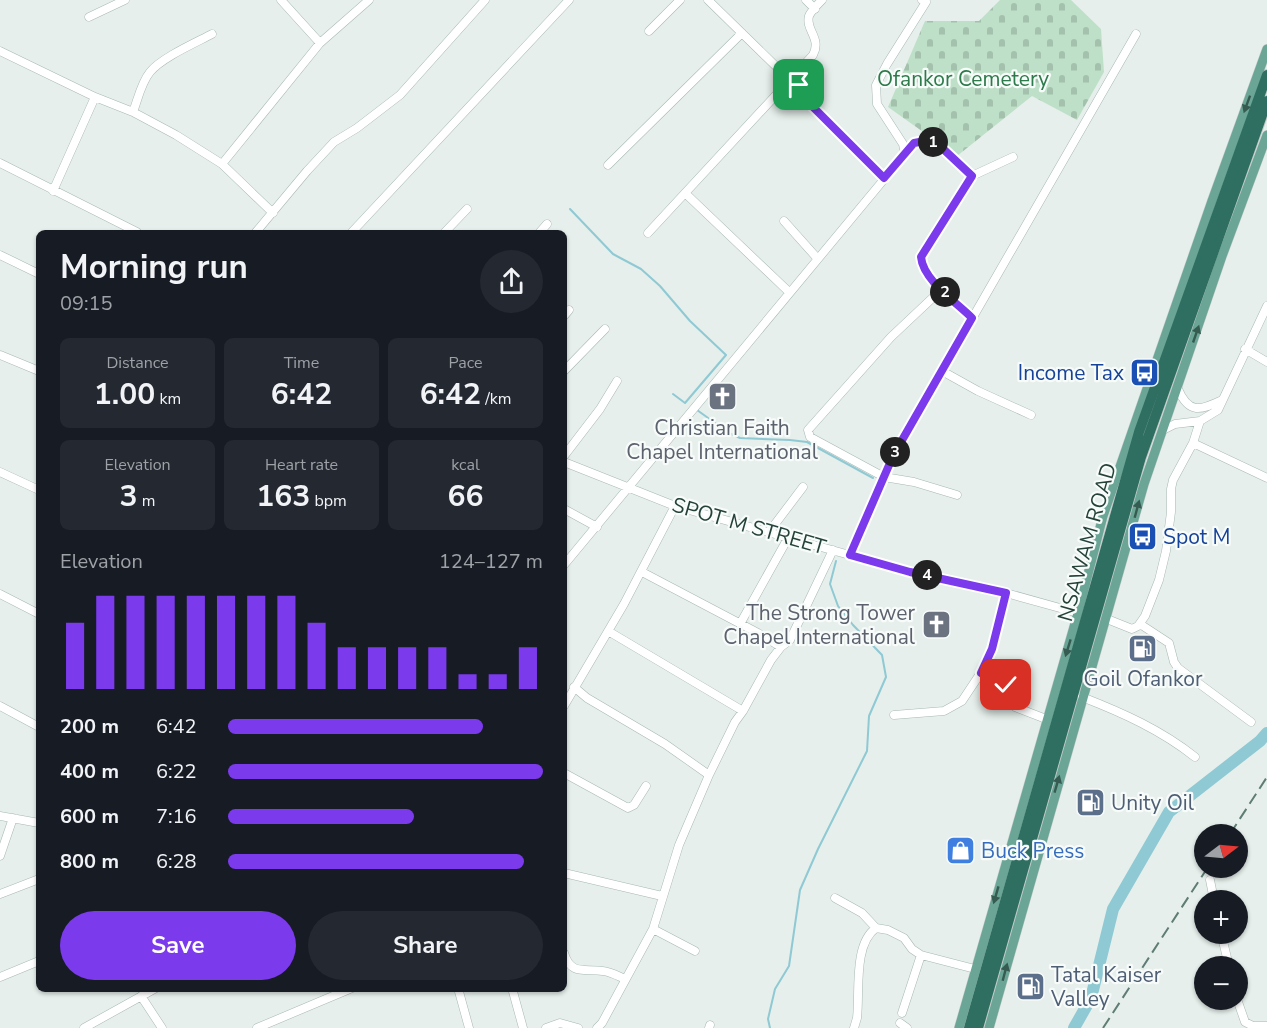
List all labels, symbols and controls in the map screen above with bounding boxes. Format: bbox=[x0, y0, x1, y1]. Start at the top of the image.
pin bbox=[773, 59, 824, 110]
park label: Ofankor Cemetery bbox=[877, 65, 1049, 93]
icon: arrive bbox=[782, 68, 815, 101]
one-way arrow bbox=[1242, 95, 1252, 113]
pin: 1 bbox=[918, 127, 948, 157]
text: 1 bbox=[928, 131, 938, 153]
text: Morning run bbox=[60, 245, 248, 290]
button: share bbox=[480, 250, 543, 313]
pin: 2 bbox=[930, 277, 960, 307]
text: 2 bbox=[940, 281, 950, 303]
text: 09:15 bbox=[60, 290, 113, 317]
one-way arrow bbox=[1192, 325, 1202, 343]
text: Distance bbox=[106, 352, 169, 374]
text: Time bbox=[284, 352, 319, 374]
text: Pace bbox=[449, 352, 482, 374]
bus stop icon: Income Tax bbox=[1129, 357, 1161, 389]
place label: Income Tax bbox=[1018, 359, 1124, 387]
text: 1.00 bbox=[94, 374, 155, 415]
text: 6:42 bbox=[271, 374, 332, 415]
text: 6:42 bbox=[420, 374, 481, 415]
church icon: Christian Faith Chapel International bbox=[706, 381, 738, 413]
text: km bbox=[155, 388, 181, 410]
text: /km bbox=[481, 388, 511, 410]
place label: Christian Faith Chapel International bbox=[626, 414, 819, 466]
pin: 3 bbox=[880, 437, 910, 467]
text: 3 bbox=[890, 441, 900, 463]
text: Elevation bbox=[104, 454, 171, 476]
text: Heart rate bbox=[265, 454, 338, 476]
text: kcal bbox=[451, 454, 480, 476]
street label: NSAWAM ROAD bbox=[1051, 459, 1123, 625]
text: 3 bbox=[120, 476, 138, 517]
text: 163 bbox=[256, 476, 310, 517]
text: 66 bbox=[448, 476, 484, 517]
text: m bbox=[138, 490, 155, 512]
text: bpm bbox=[310, 490, 347, 512]
street label: SPOT M STREET bbox=[669, 491, 830, 561]
one-way arrow bbox=[1133, 499, 1143, 518]
bus stop icon: Spot M bbox=[1126, 521, 1158, 553]
place label: Spot M bbox=[1163, 523, 1230, 551]
text: Elevation bbox=[60, 548, 143, 575]
text: 124–127 m bbox=[439, 548, 543, 575]
pin: 4 bbox=[912, 560, 942, 590]
text: 4 bbox=[922, 564, 932, 586]
place label: The Strong Tower Chapel International bbox=[723, 599, 916, 651]
church icon: The Strong Tower Chapel International bbox=[920, 609, 952, 641]
fuel station icon: Goil Ofankor bbox=[1127, 632, 1159, 664]
one-way arrow bbox=[1063, 639, 1072, 657]
pin bbox=[980, 659, 1031, 710]
place label: Goil Ofankor bbox=[1084, 665, 1203, 693]
icon: check bbox=[989, 668, 1022, 701]
text: 200 m bbox=[60, 713, 119, 740]
text: 6:42 bbox=[156, 713, 197, 740]
text: 400 m bbox=[60, 758, 119, 785]
text: 6:22 bbox=[156, 758, 197, 785]
one-way arrow bbox=[1053, 775, 1062, 793]
fuel station icon: Unity Oil bbox=[1074, 787, 1106, 819]
place label: Unity Oil bbox=[1111, 789, 1195, 817]
text: 600 m bbox=[60, 803, 119, 830]
text: 7:16 bbox=[156, 803, 197, 830]
north arrow bbox=[1194, 824, 1248, 878]
map controls bbox=[1194, 824, 1248, 1010]
shop icon: Buck Press bbox=[944, 835, 976, 867]
place label: Buck Press bbox=[981, 837, 1084, 865]
text: 800 m bbox=[60, 848, 119, 875]
text: 6:28 bbox=[156, 848, 197, 875]
one-way arrow bbox=[991, 886, 1000, 904]
button: + bbox=[1194, 890, 1248, 944]
button: Save bbox=[60, 911, 296, 980]
button: Share bbox=[308, 911, 543, 980]
button: − bbox=[1194, 956, 1248, 1010]
place label: Tatal Kaiser Valley bbox=[1050, 961, 1162, 1013]
one-way arrow bbox=[1000, 963, 1010, 981]
fuel station icon: Tatal Kaiser Valley bbox=[1014, 971, 1046, 1003]

